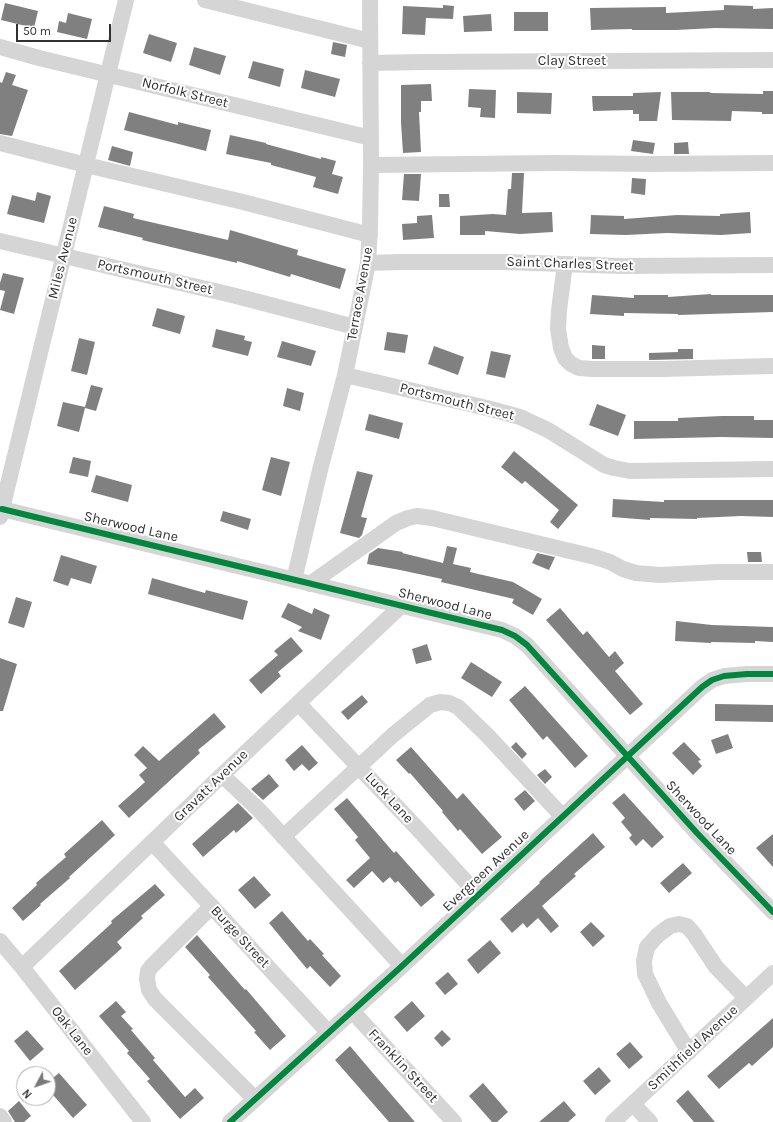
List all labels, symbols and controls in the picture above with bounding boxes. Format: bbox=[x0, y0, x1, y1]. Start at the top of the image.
scale bar bbox=[18, 16, 113, 42]
text: 50 m bbox=[23, 24, 51, 38]
street label: Clay Street bbox=[538, 53, 606, 69]
street label: Norfolk Street bbox=[140, 74, 230, 112]
street label: Miles Avenue bbox=[45, 215, 81, 301]
street label: Terrace Avenue bbox=[343, 246, 377, 342]
street label: Saint Charles Street bbox=[506, 253, 634, 275]
street label: Portsmouth Street bbox=[96, 256, 214, 298]
street label: Portsmouth Street bbox=[398, 380, 516, 424]
street label: Sherwood Lane bbox=[82, 508, 180, 546]
street label: Sherwood Lane bbox=[396, 584, 494, 624]
street label: Gravatt Avenue bbox=[170, 746, 252, 826]
street label: Luck Lane bbox=[361, 769, 417, 827]
street label: Sherwood Lane bbox=[662, 777, 740, 859]
street label: Evergreen Avenue bbox=[439, 827, 533, 915]
street label: Burge Street bbox=[207, 902, 273, 972]
street label: Smithfield Avenue bbox=[644, 1002, 742, 1094]
street label: Oak Lane bbox=[48, 1003, 96, 1059]
street label: Franklin Street bbox=[365, 1026, 441, 1106]
north arrow bbox=[16, 1066, 56, 1106]
text: N bbox=[20, 1086, 35, 1101]

